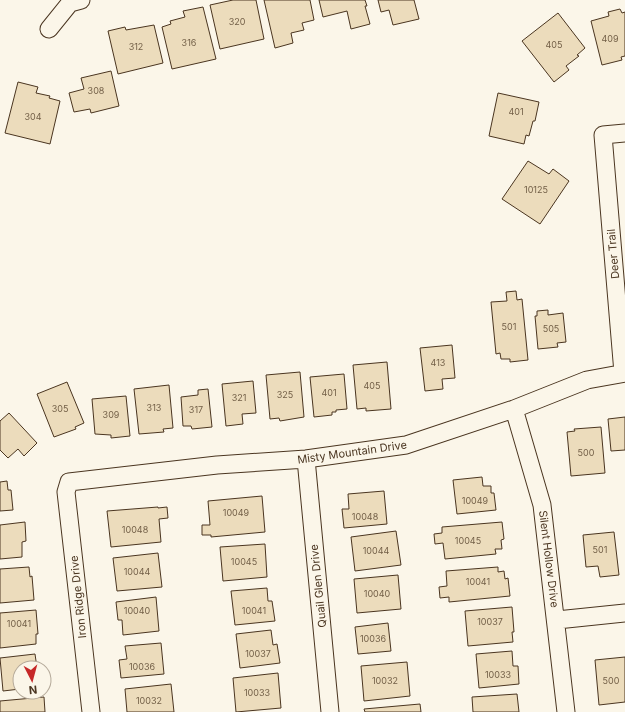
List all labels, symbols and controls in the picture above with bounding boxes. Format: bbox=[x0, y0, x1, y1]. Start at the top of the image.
house number: 320 bbox=[229, 16, 246, 27]
house number: 409 bbox=[601, 33, 619, 44]
house number: 316 bbox=[182, 37, 197, 48]
house number: 405 bbox=[546, 39, 562, 50]
house number: 312 bbox=[129, 41, 143, 52]
house number: 308 bbox=[88, 85, 105, 96]
house number: 401 bbox=[508, 106, 524, 117]
house number: 304 bbox=[24, 111, 42, 122]
house number: 10125 bbox=[524, 184, 548, 195]
street label: Deer Trail bbox=[604, 228, 622, 280]
house number: 501 bbox=[502, 321, 516, 332]
house number: 505 bbox=[543, 323, 559, 334]
house number: 413 bbox=[431, 357, 446, 368]
house number: 405 bbox=[364, 380, 380, 391]
house number: 401 bbox=[321, 387, 337, 398]
house number: 325 bbox=[277, 389, 293, 400]
house number: 321 bbox=[232, 392, 246, 403]
house number: 313 bbox=[147, 402, 162, 413]
house number: 305 bbox=[52, 403, 68, 414]
house number: 317 bbox=[189, 404, 203, 415]
house number: 309 bbox=[103, 409, 120, 420]
street label: Misty Mountain Drive bbox=[296, 437, 408, 467]
house number: 500 bbox=[578, 447, 595, 458]
house number: 10049 bbox=[462, 495, 489, 506]
house number: 10049 bbox=[223, 507, 250, 518]
street label: Silent Hollow Drive bbox=[536, 510, 562, 608]
house number: 10048 bbox=[352, 511, 379, 522]
house number: 10048 bbox=[122, 524, 149, 535]
house number: 10045 bbox=[455, 535, 481, 546]
street label: Quail Glen Drive bbox=[307, 544, 329, 628]
house number: 501 bbox=[593, 544, 607, 555]
house number: 10044 bbox=[363, 545, 390, 556]
street label: Iron Ridge Drive bbox=[67, 555, 89, 639]
house number: 10045 bbox=[231, 556, 257, 567]
house number: 10044 bbox=[124, 566, 151, 577]
house number: 10041 bbox=[466, 576, 490, 587]
house number: 10040 bbox=[364, 588, 391, 599]
house number: 10040 bbox=[124, 605, 151, 616]
house number: 10041 bbox=[242, 605, 266, 616]
house number: 10037 bbox=[477, 616, 503, 627]
house number: 10041 bbox=[7, 618, 31, 629]
house number: 10036 bbox=[360, 633, 386, 644]
house number: 10037 bbox=[245, 648, 271, 659]
north arrow bbox=[12, 660, 52, 700]
house number: 10036 bbox=[129, 661, 155, 672]
house number: 10033 bbox=[485, 669, 512, 680]
house number: 10032 bbox=[372, 675, 398, 686]
house number: 500 bbox=[603, 675, 620, 686]
text: N bbox=[28, 683, 38, 697]
house number: 10033 bbox=[244, 687, 271, 698]
house number: 10032 bbox=[136, 695, 162, 706]

